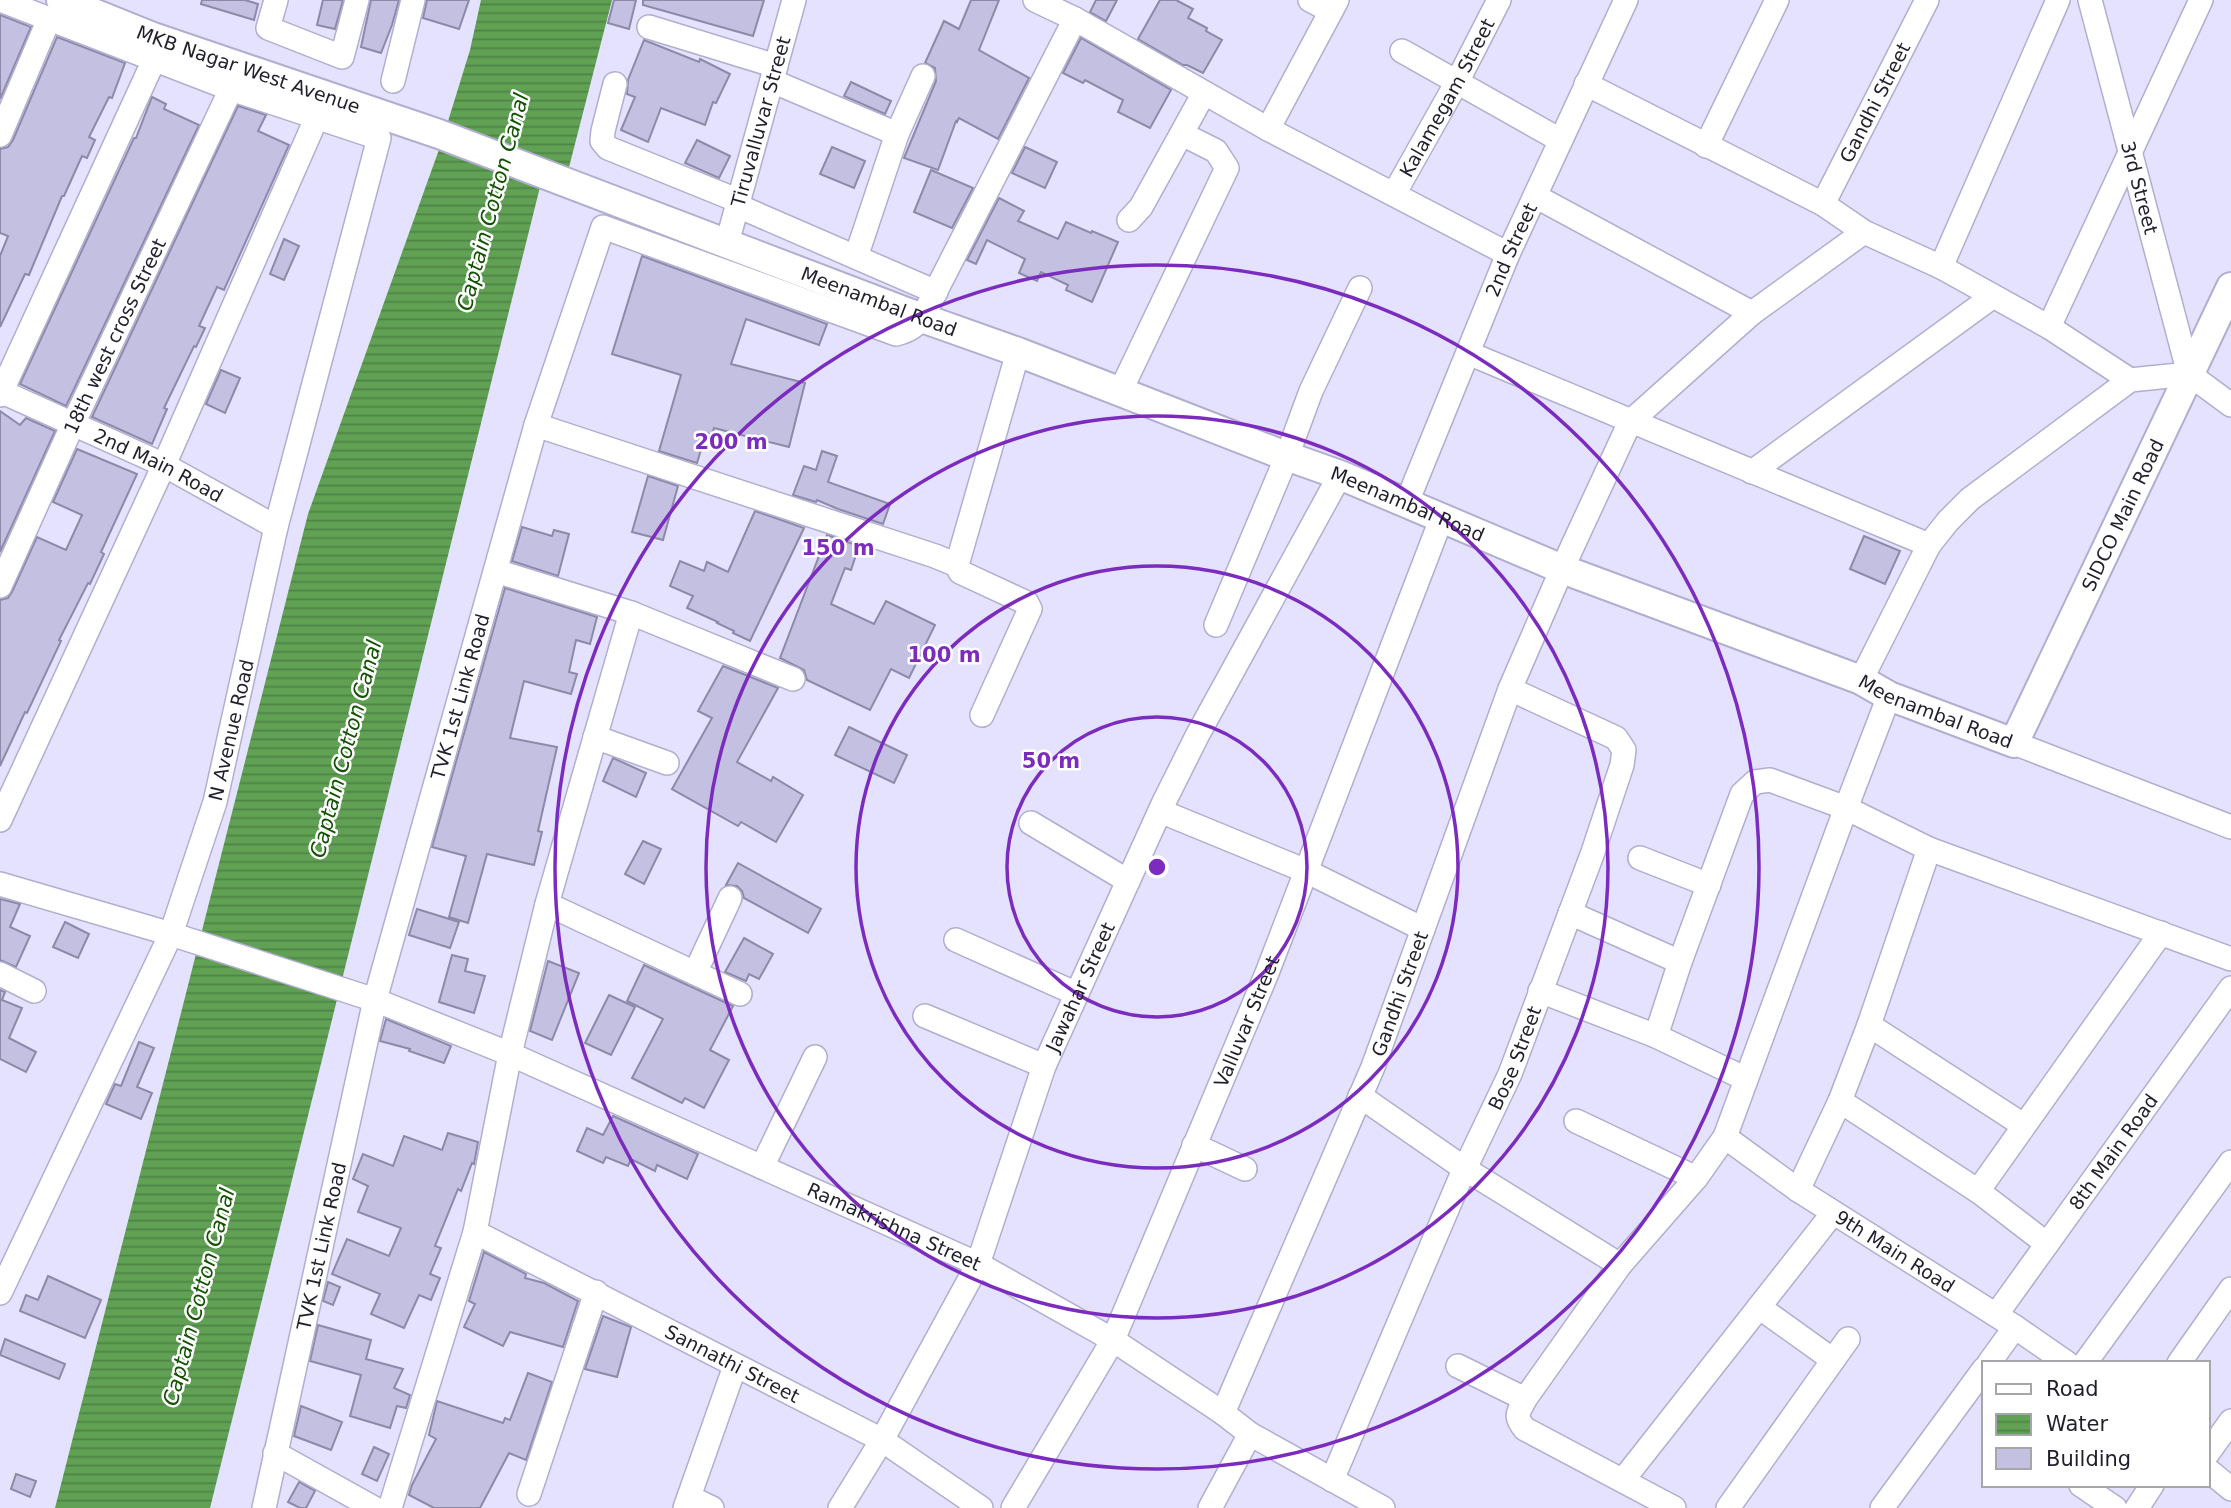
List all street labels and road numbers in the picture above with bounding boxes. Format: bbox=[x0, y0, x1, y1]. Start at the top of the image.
street label: Kalamegam Street bbox=[1395, 15, 1499, 181]
street label: MKB Nagar West Avenue bbox=[134, 21, 363, 118]
street label: Tiruvalluvar Street bbox=[726, 34, 795, 210]
street label: Gandhi Street bbox=[1835, 39, 1914, 166]
street label: 3rd Street bbox=[2117, 139, 2162, 237]
street label: 2nd Street bbox=[1481, 199, 1541, 300]
street label: 18th west cross Street bbox=[59, 235, 170, 437]
street label: Meenambal Road bbox=[798, 262, 960, 341]
street label: 2nd Main Road bbox=[91, 424, 227, 506]
street label: SIDCO Main Road bbox=[2077, 435, 2168, 594]
street label: Meenambal Road bbox=[1328, 462, 1488, 546]
street label: TVK 1st Link Road bbox=[426, 611, 494, 783]
street label: N Avenue Road bbox=[204, 657, 258, 803]
street label: Meenambal Road bbox=[1855, 670, 2016, 753]
street label: Jawahar Street bbox=[1041, 919, 1119, 1056]
street label: Gandhi Street bbox=[1367, 928, 1432, 1059]
street label: Valluvar Street bbox=[1209, 953, 1284, 1090]
street label: Bose Street bbox=[1484, 1003, 1545, 1113]
street label: 8th Main Road bbox=[2064, 1090, 2162, 1214]
street label: TVK 1st Link Road bbox=[292, 1160, 350, 1333]
street label: Ramakrishna Street bbox=[804, 1178, 984, 1275]
street label: 9th Main Road bbox=[1831, 1205, 1959, 1297]
street label: Sannathi Street bbox=[661, 1320, 803, 1407]

